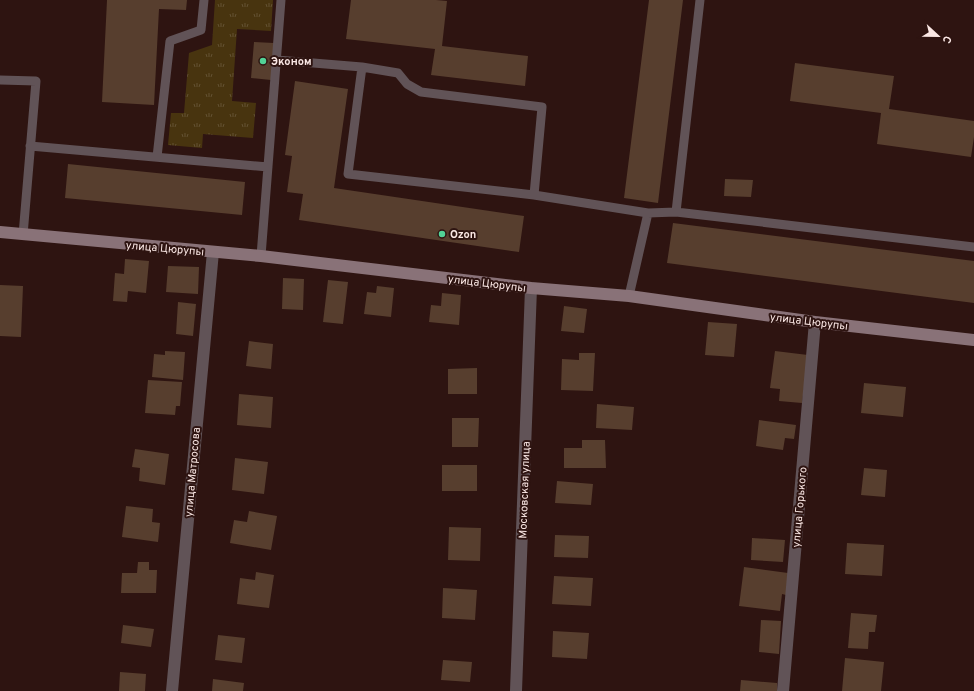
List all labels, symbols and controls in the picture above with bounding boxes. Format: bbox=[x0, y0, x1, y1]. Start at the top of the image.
north arrow bbox=[918, 16, 958, 56]
text: С bbox=[939, 33, 954, 45]
place label: Эконом bbox=[271, 55, 312, 69]
marker: Эконом bbox=[258, 56, 268, 66]
place label: Ozon bbox=[450, 228, 476, 242]
marker: Ozon bbox=[437, 229, 447, 239]
street label: улица Цюрупы bbox=[125, 239, 205, 259]
street label: улица Цюрупы bbox=[447, 272, 527, 296]
street label: улица Цюрупы bbox=[769, 310, 849, 334]
street label: улица Матросова bbox=[182, 426, 204, 517]
street label: Московская улица bbox=[516, 441, 534, 539]
street label: улица Горького bbox=[789, 466, 810, 548]

